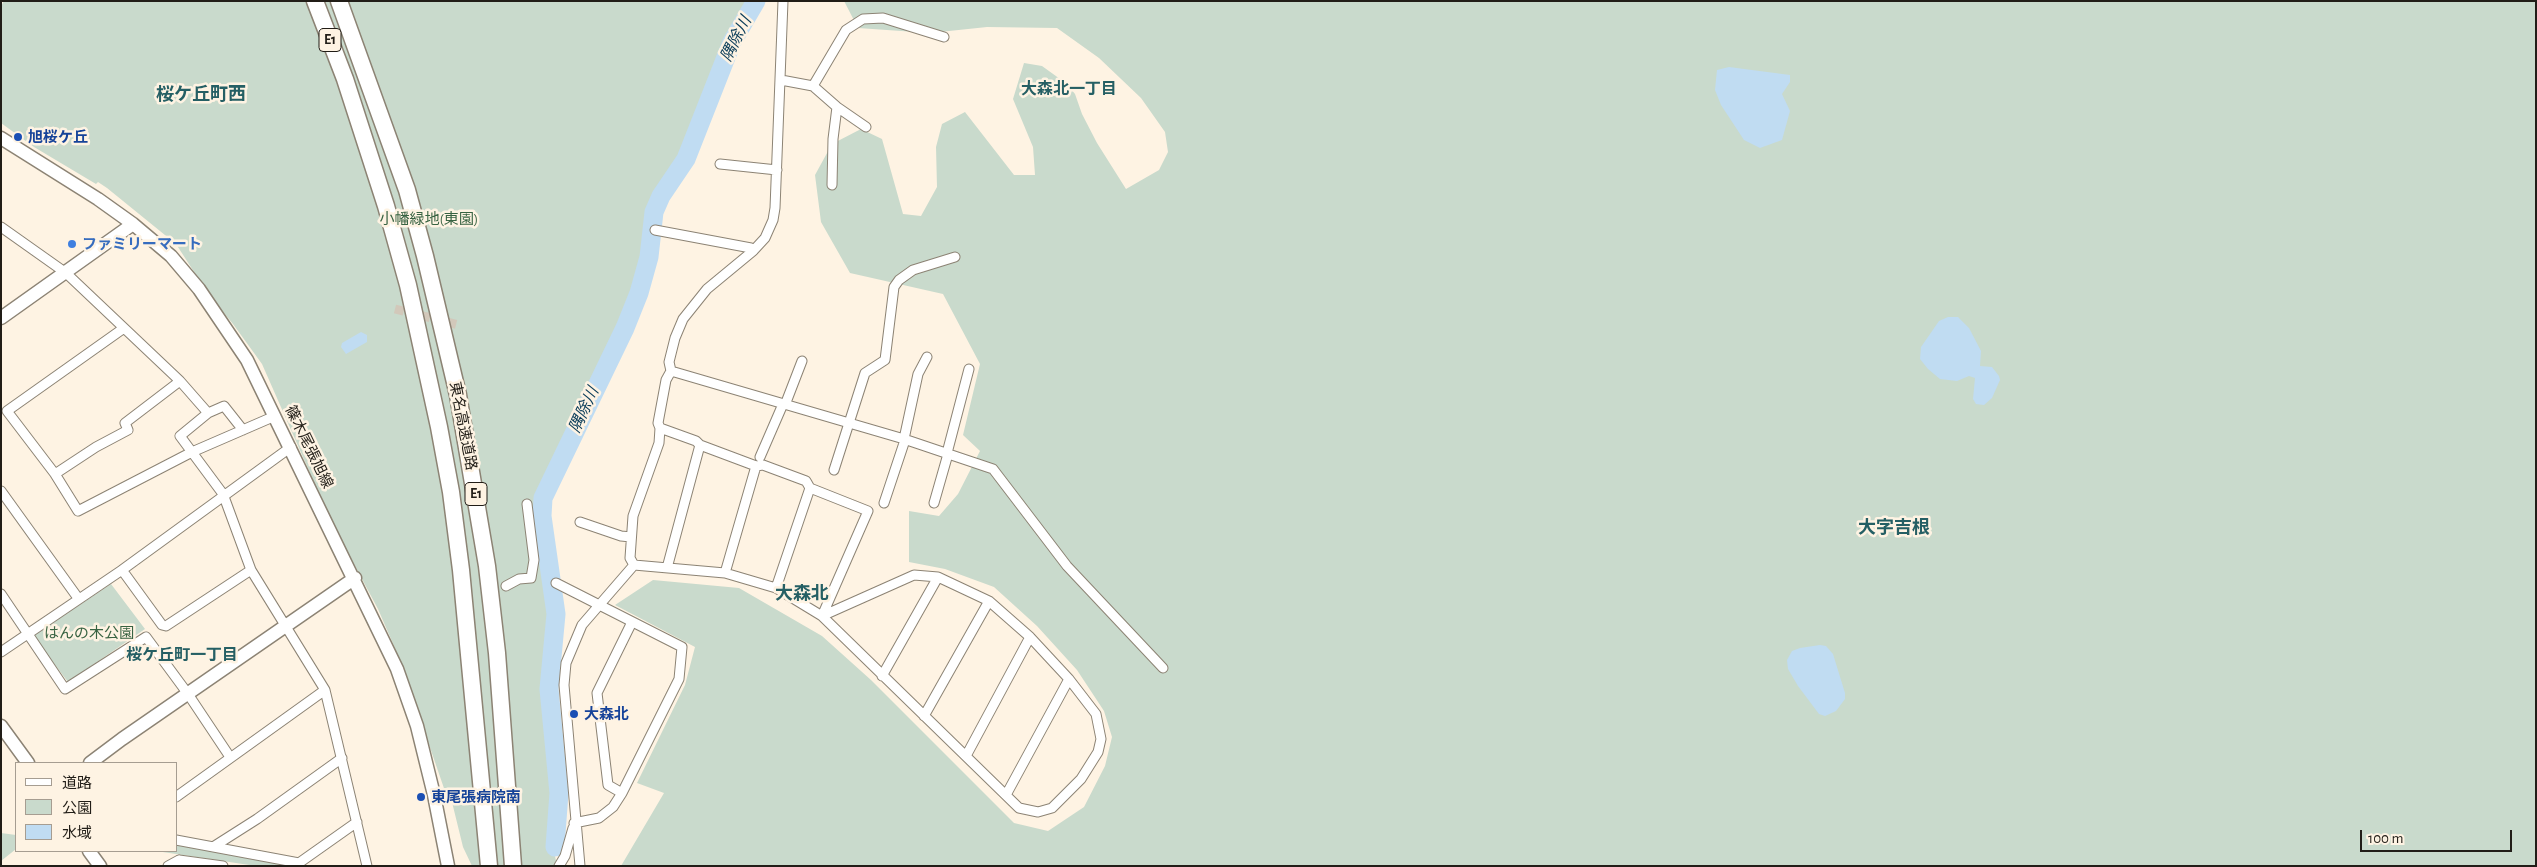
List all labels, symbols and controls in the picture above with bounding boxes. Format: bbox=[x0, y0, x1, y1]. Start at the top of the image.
water label: 隅除川 bbox=[717, 13, 755, 65]
road number: E1 bbox=[319, 28, 341, 52]
district label: 大森北一丁目 bbox=[1021, 79, 1117, 99]
district label: 桜ケ丘町西 bbox=[156, 84, 246, 106]
place label: 旭桜ケ丘 bbox=[28, 128, 88, 146]
marker: 旭桜ケ丘 bbox=[12, 131, 24, 143]
park label: 小幡緑地(東園) bbox=[380, 210, 478, 228]
place label: ファミリーマート bbox=[82, 235, 202, 253]
marker: ファミリーマート bbox=[66, 238, 78, 250]
street label: 東名高速道路 bbox=[446, 380, 480, 472]
water label: 隅除川 bbox=[565, 384, 603, 436]
street label: 篠木尾張旭線 bbox=[281, 403, 337, 491]
road number: E1 bbox=[465, 482, 487, 506]
district label: 大字吉根 bbox=[1858, 517, 1930, 539]
district label: 大森北 bbox=[775, 583, 829, 605]
park label: はんの木公園 bbox=[44, 624, 134, 642]
district label: 桜ケ丘町一丁目 bbox=[126, 645, 238, 665]
place label: 大森北 bbox=[584, 705, 629, 723]
marker: 大森北 bbox=[568, 708, 580, 720]
legend bbox=[15, 762, 178, 852]
text: 道路 bbox=[62, 776, 92, 791]
place label: 東尾張病院南 bbox=[431, 788, 521, 806]
marker: 東尾張病院南 bbox=[415, 791, 427, 803]
text: 公園 bbox=[62, 801, 92, 816]
scale bar bbox=[2362, 820, 2514, 852]
text: 水域 bbox=[62, 826, 92, 841]
text: 100 m bbox=[2368, 831, 2403, 846]

